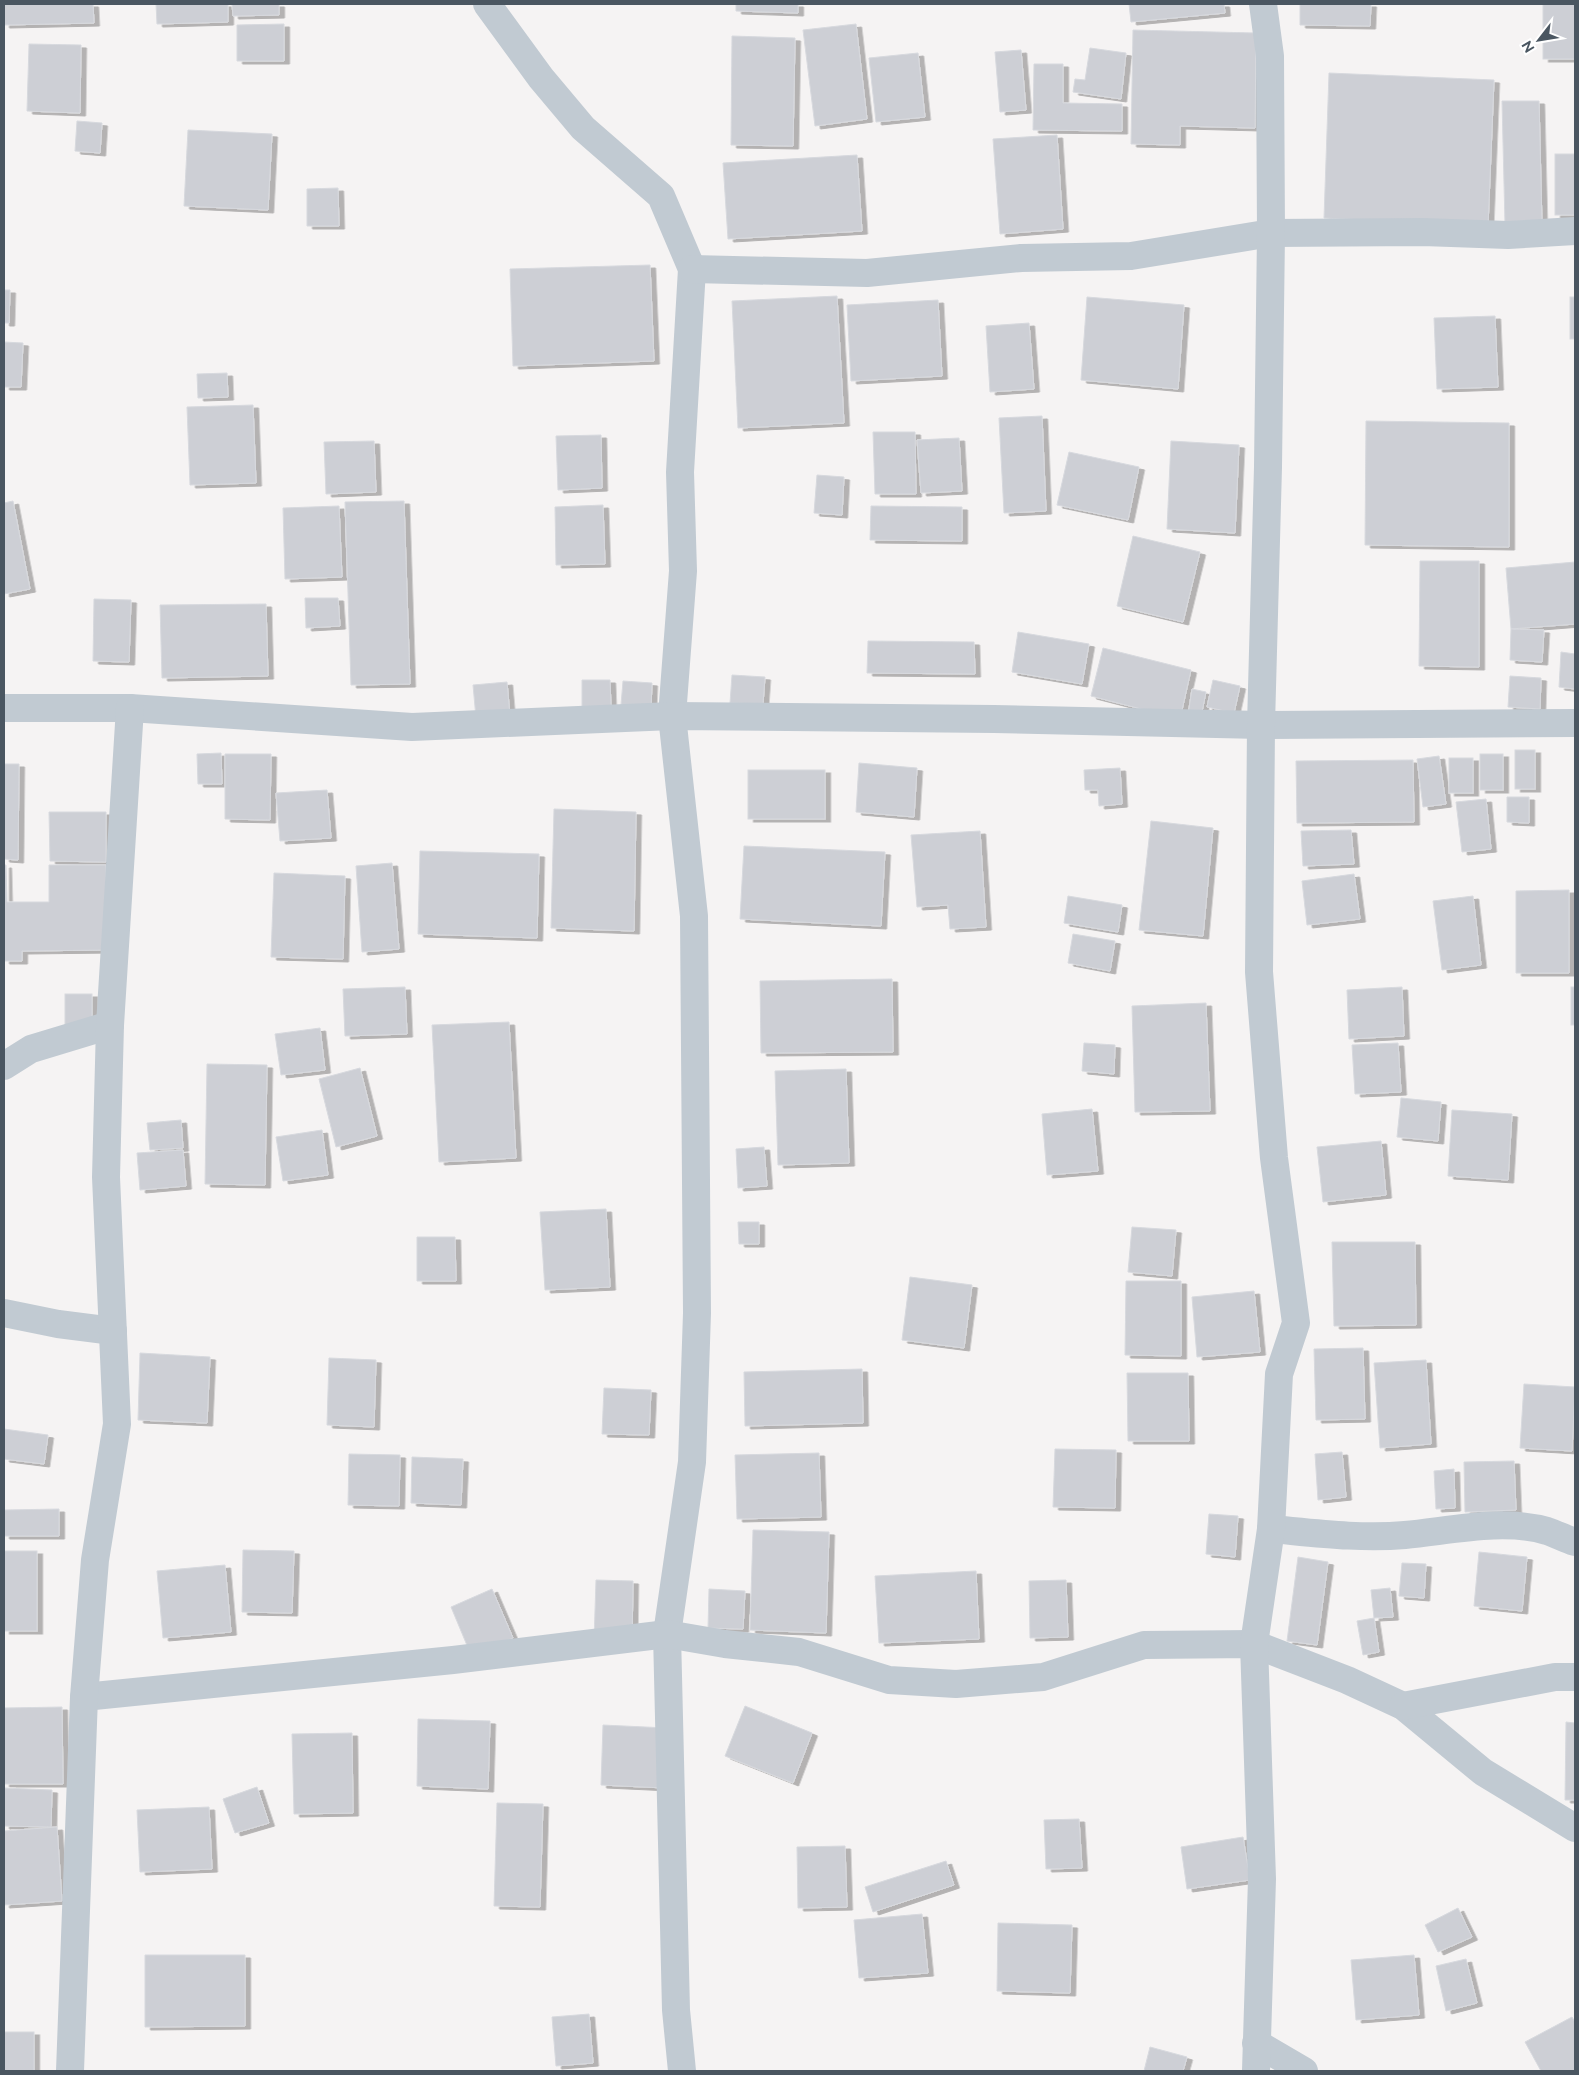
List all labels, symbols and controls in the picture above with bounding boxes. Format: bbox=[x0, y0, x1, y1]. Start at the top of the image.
north arrow bbox=[1514, 15, 1564, 65]
text: N bbox=[1518, 38, 1537, 55]

